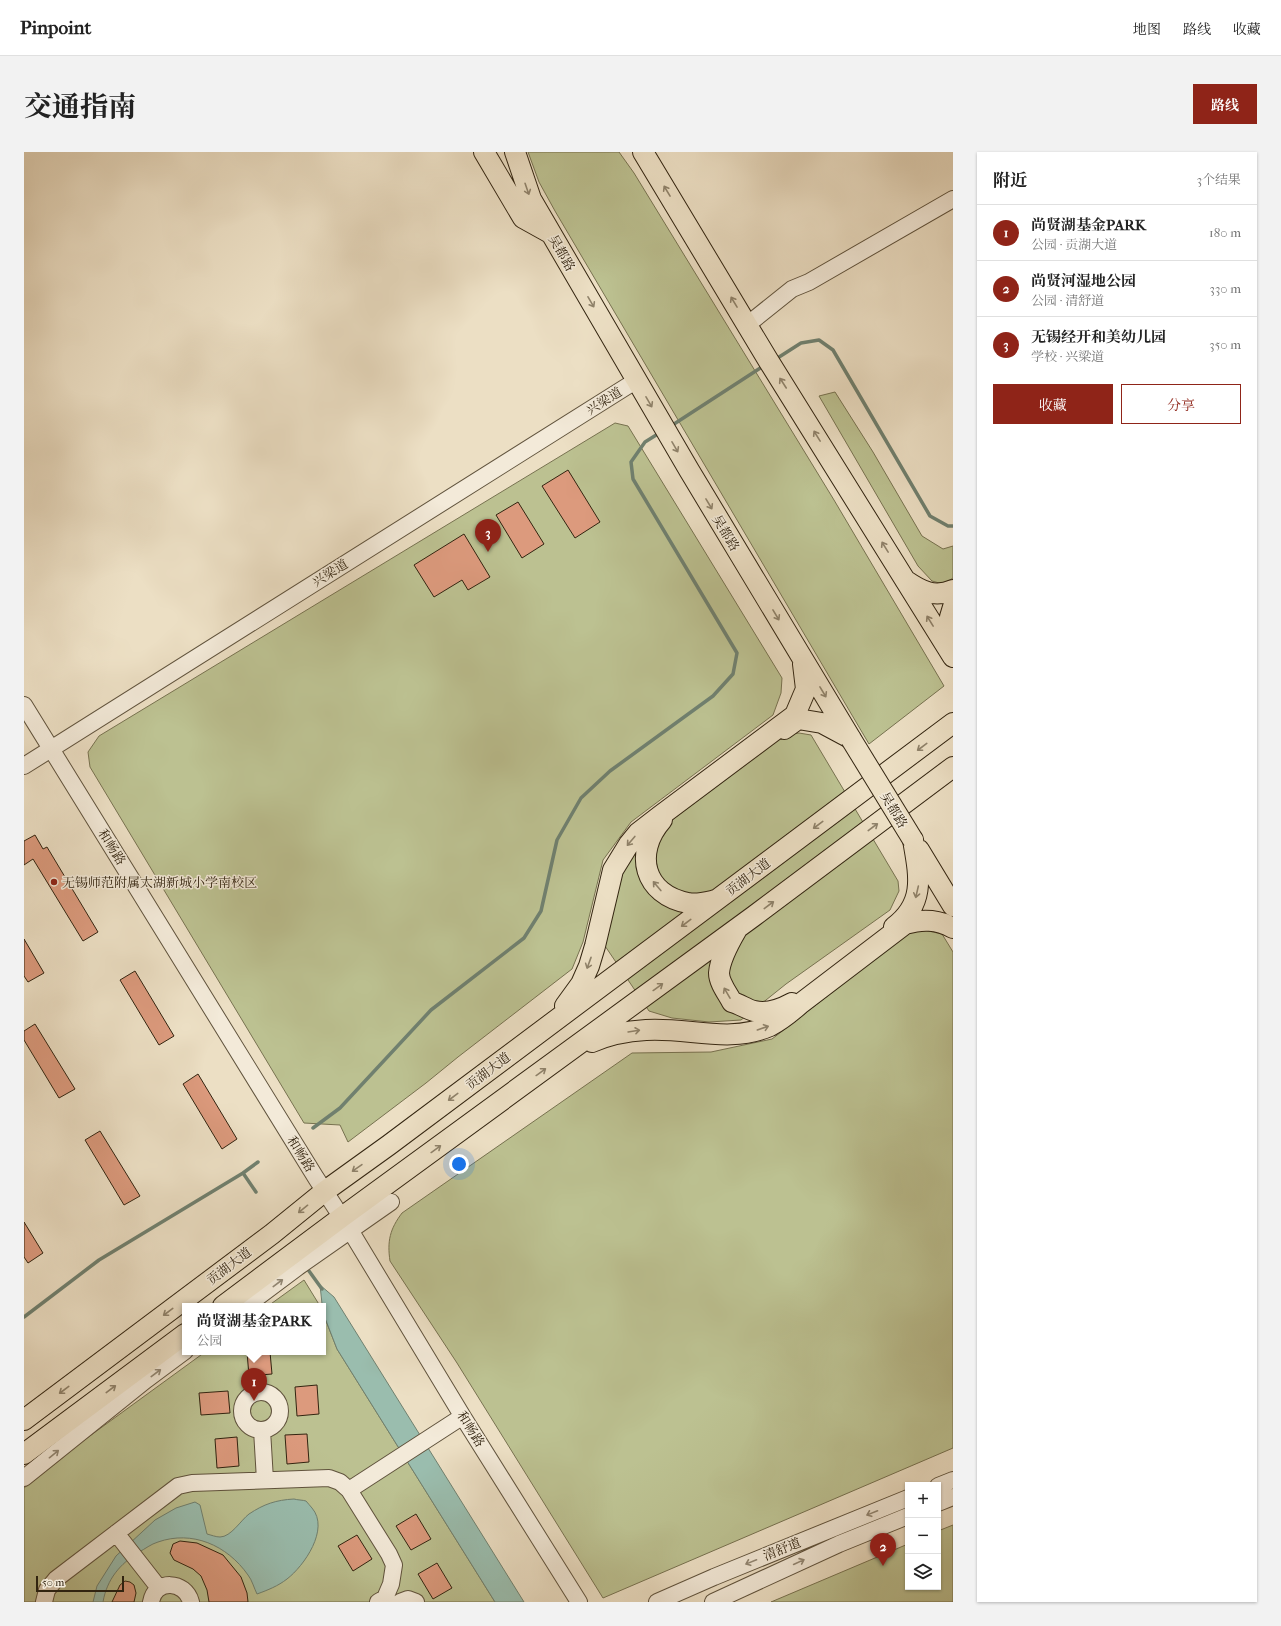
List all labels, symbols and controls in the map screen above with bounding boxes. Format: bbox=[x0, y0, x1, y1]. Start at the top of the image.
text: Pinpoint bbox=[20, 17, 91, 39]
text: 地图 bbox=[1133, 21, 1161, 38]
text: 路线 bbox=[1183, 21, 1211, 38]
text: 收藏 bbox=[1233, 21, 1261, 38]
button: 路线 bbox=[1193, 84, 1257, 124]
text: 交通指南 bbox=[24, 90, 136, 123]
text: 附近 bbox=[993, 170, 1027, 190]
text: 3个结果 bbox=[1197, 172, 1241, 187]
one-way arrow bbox=[524, 182, 531, 195]
one-way arrow bbox=[662, 185, 670, 197]
text: 尚贤湖基金PARK bbox=[1031, 216, 1146, 234]
text: 1 bbox=[1004, 225, 1008, 240]
text: 180 m bbox=[1209, 225, 1241, 240]
street label: 吴都路 bbox=[546, 232, 578, 274]
text: 公园 · 贡湖大道 bbox=[1031, 237, 1117, 252]
text: 尚贤河湿地公园 bbox=[1031, 272, 1136, 290]
text: 2 bbox=[1003, 281, 1009, 296]
text: 330 m bbox=[1210, 281, 1241, 296]
text: 公园 · 清舒道 bbox=[1031, 293, 1104, 308]
one-way arrow bbox=[587, 296, 595, 308]
one-way arrow bbox=[729, 296, 737, 308]
text: 无锡经开和美幼儿园 bbox=[1031, 328, 1166, 346]
text: 3 bbox=[1003, 337, 1009, 352]
text: 350 m bbox=[1209, 337, 1241, 352]
text: 学校 · 兴梁道 bbox=[1031, 349, 1104, 364]
one-way arrow bbox=[779, 378, 787, 389]
street label: 兴梁道 bbox=[583, 384, 625, 418]
button: 收藏 bbox=[993, 384, 1113, 424]
button: 分享 bbox=[1121, 384, 1241, 424]
one-way arrow bbox=[646, 396, 654, 408]
one-way arrow bbox=[812, 430, 820, 442]
one-way arrow bbox=[672, 441, 680, 453]
one-way arrow bbox=[705, 498, 713, 510]
street label: 吴都路 bbox=[710, 512, 742, 554]
pin: 3 bbox=[475, 519, 501, 552]
one-way arrow bbox=[880, 541, 888, 553]
street label: 兴梁道 bbox=[309, 556, 351, 590]
one-way arrow bbox=[772, 609, 780, 620]
one-way arrow bbox=[926, 615, 934, 627]
one-way arrow bbox=[819, 686, 827, 698]
one-way arrow bbox=[916, 743, 927, 751]
street label: 吴都路 bbox=[878, 789, 910, 831]
one-way arrow bbox=[812, 821, 823, 829]
one-way arrow bbox=[868, 823, 879, 831]
street label: 和畅路 bbox=[95, 826, 129, 868]
one-way arrow bbox=[627, 836, 636, 847]
street label: 贡湖大道 bbox=[723, 855, 773, 899]
place label: 无锡师范附属太湖新城小学南校区 bbox=[62, 875, 257, 890]
marker: 无锡师范附属太湖新城小学南校区 bbox=[49, 877, 59, 887]
one-way arrow bbox=[652, 880, 661, 891]
one-way arrow bbox=[913, 886, 921, 899]
one-way arrow bbox=[764, 901, 775, 909]
one-way arrow bbox=[681, 919, 692, 927]
one-way arrow bbox=[585, 957, 593, 969]
one-way arrow bbox=[653, 983, 664, 991]
one-way arrow bbox=[723, 987, 731, 999]
one-way arrow bbox=[756, 1024, 769, 1031]
one-way arrow bbox=[627, 1027, 640, 1035]
street label: 贡湖大道 bbox=[463, 1049, 513, 1093]
one-way arrow bbox=[536, 1068, 547, 1077]
one-way arrow bbox=[448, 1093, 459, 1101]
street label: 和畅路 bbox=[284, 1133, 318, 1175]
one-way arrow bbox=[430, 1145, 441, 1153]
your location bbox=[449, 1154, 469, 1174]
one-way arrow bbox=[352, 1164, 363, 1172]
one-way arrow bbox=[297, 1205, 308, 1214]
street label: 贡湖大道 bbox=[204, 1244, 254, 1288]
one-way arrow bbox=[272, 1279, 283, 1287]
popup bbox=[182, 1303, 326, 1355]
one-way arrow bbox=[162, 1307, 173, 1316]
text: 尚贤湖基金PARK bbox=[196, 1312, 312, 1330]
text: 公园 bbox=[196, 1333, 223, 1348]
pin: 1 bbox=[241, 1368, 267, 1401]
one-way arrow bbox=[150, 1369, 161, 1377]
one-way arrow bbox=[106, 1385, 117, 1393]
one-way arrow bbox=[58, 1386, 69, 1394]
street label: 和畅路 bbox=[454, 1408, 488, 1450]
one-way arrow bbox=[49, 1449, 60, 1458]
map controls bbox=[905, 1482, 941, 1590]
button: + bbox=[905, 1482, 941, 1518]
one-way arrow bbox=[866, 1509, 878, 1517]
button: − bbox=[905, 1518, 941, 1554]
pin: 2 bbox=[870, 1533, 896, 1566]
street label: 清舒道 bbox=[761, 1535, 803, 1563]
button: layers bbox=[905, 1554, 941, 1590]
one-way arrow bbox=[746, 1558, 758, 1566]
one-way arrow bbox=[792, 1558, 804, 1565]
scale bar bbox=[36, 1574, 124, 1593]
text: 50 m bbox=[42, 1576, 64, 1589]

